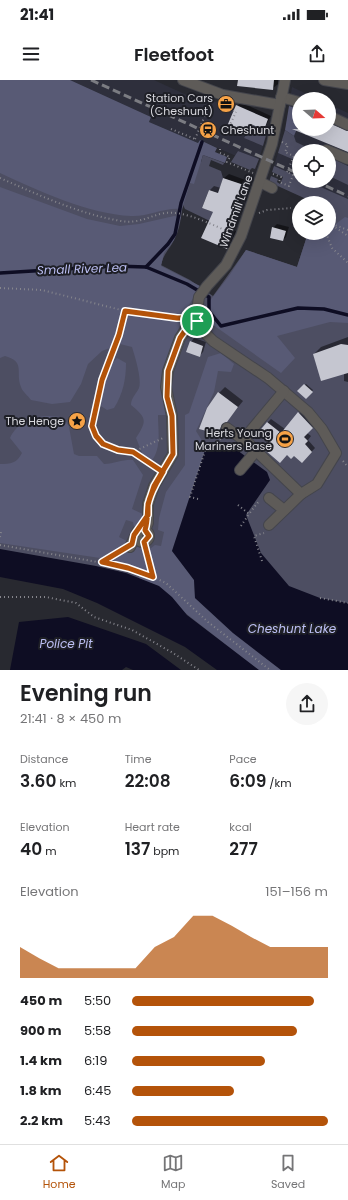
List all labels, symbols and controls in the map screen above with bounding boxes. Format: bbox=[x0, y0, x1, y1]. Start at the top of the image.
text: 21:41 bbox=[20, 4, 54, 25]
text: Fleetfoot bbox=[134, 42, 214, 67]
icon: menu bbox=[20, 43, 42, 65]
icon: share bbox=[306, 43, 328, 65]
place label: Station Cars (Cheshunt) bbox=[146, 90, 213, 119]
north arrow bbox=[292, 92, 336, 136]
map controls bbox=[292, 92, 336, 240]
office icon: Station Cars (Cheshunt) bbox=[216, 94, 236, 114]
station icon: Cheshunt bbox=[198, 120, 218, 140]
place label: Cheshunt bbox=[221, 122, 274, 138]
button: locate bbox=[292, 144, 336, 188]
street label: Windmill Lane bbox=[215, 172, 257, 250]
button: layers bbox=[292, 196, 336, 240]
water label: Small River Lea bbox=[37, 258, 127, 279]
pin bbox=[180, 304, 214, 338]
icon: arrive bbox=[186, 310, 208, 332]
place icon: The Henge bbox=[67, 411, 87, 431]
place label: The Henge bbox=[6, 413, 64, 429]
place label: Herts Young Mariners Base bbox=[195, 425, 272, 454]
sports icon: Herts Young Mariners Base bbox=[275, 429, 295, 449]
water label: Cheshunt Lake bbox=[248, 620, 337, 637]
water label: Police Pit bbox=[39, 635, 93, 652]
text: Evening run bbox=[20, 678, 152, 709]
button: share bbox=[286, 683, 328, 725]
text: 21:41 · 8 × 450 m bbox=[20, 709, 121, 728]
text: Distance bbox=[20, 751, 68, 767]
text: Time bbox=[125, 751, 151, 767]
text: Pace bbox=[229, 751, 257, 767]
text: 3.60 bbox=[20, 769, 56, 793]
text: 22:08 bbox=[125, 769, 171, 793]
text: 6:09 bbox=[229, 769, 266, 793]
text: km bbox=[56, 775, 76, 791]
text: /km bbox=[266, 775, 291, 791]
text: Elevation bbox=[20, 819, 70, 835]
text: Heart rate bbox=[125, 819, 180, 835]
text: kcal bbox=[229, 819, 252, 835]
text: 40 bbox=[20, 837, 42, 861]
text: 137 bbox=[125, 837, 150, 861]
text: 277 bbox=[229, 837, 258, 861]
text: m bbox=[42, 843, 57, 859]
text: bpm bbox=[150, 843, 179, 859]
text: Elevation bbox=[20, 882, 79, 901]
text: 151–156 m bbox=[265, 882, 328, 901]
text: 450 m bbox=[20, 991, 62, 1010]
text: 5:50 bbox=[84, 991, 111, 1010]
text: 900 m bbox=[20, 1021, 61, 1040]
text: 5:58 bbox=[84, 1021, 111, 1040]
text: 1.4 km bbox=[20, 1051, 62, 1070]
text: 6:19 bbox=[84, 1051, 107, 1070]
text: 1.8 km bbox=[20, 1081, 62, 1100]
text: 6:45 bbox=[84, 1081, 111, 1100]
text: 2.2 km bbox=[20, 1111, 63, 1130]
text: 5:43 bbox=[84, 1111, 111, 1130]
tab: Home bbox=[43, 1152, 76, 1193]
tab: Map bbox=[161, 1152, 185, 1193]
tab: Saved bbox=[271, 1152, 305, 1193]

